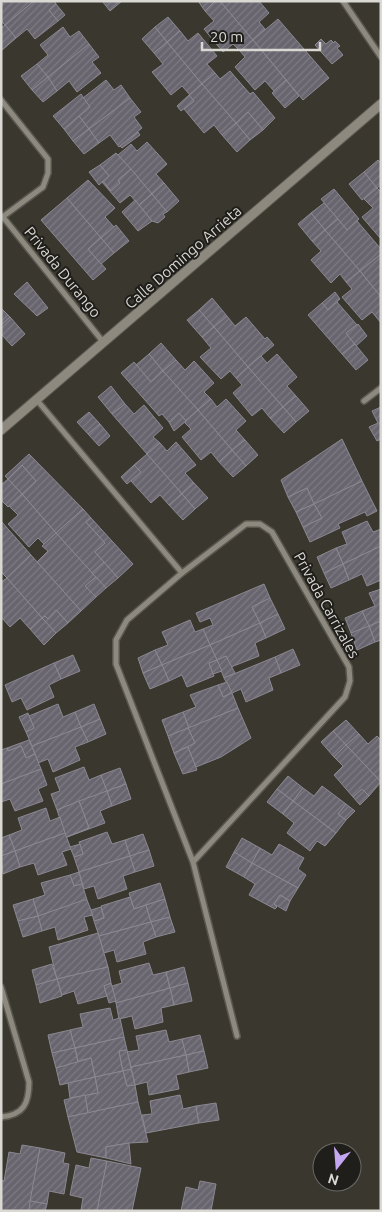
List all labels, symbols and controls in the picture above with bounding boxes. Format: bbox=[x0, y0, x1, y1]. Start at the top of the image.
scale bar bbox=[202, 20, 320, 52]
text: 20 m bbox=[210, 28, 243, 45]
street label: Calle Domingo Arrieta bbox=[121, 202, 245, 312]
street label: Privada Durango bbox=[21, 223, 105, 321]
street label: Privada Carrizales bbox=[291, 549, 363, 661]
north arrow bbox=[312, 1142, 362, 1192]
text: N bbox=[326, 1170, 341, 1189]

